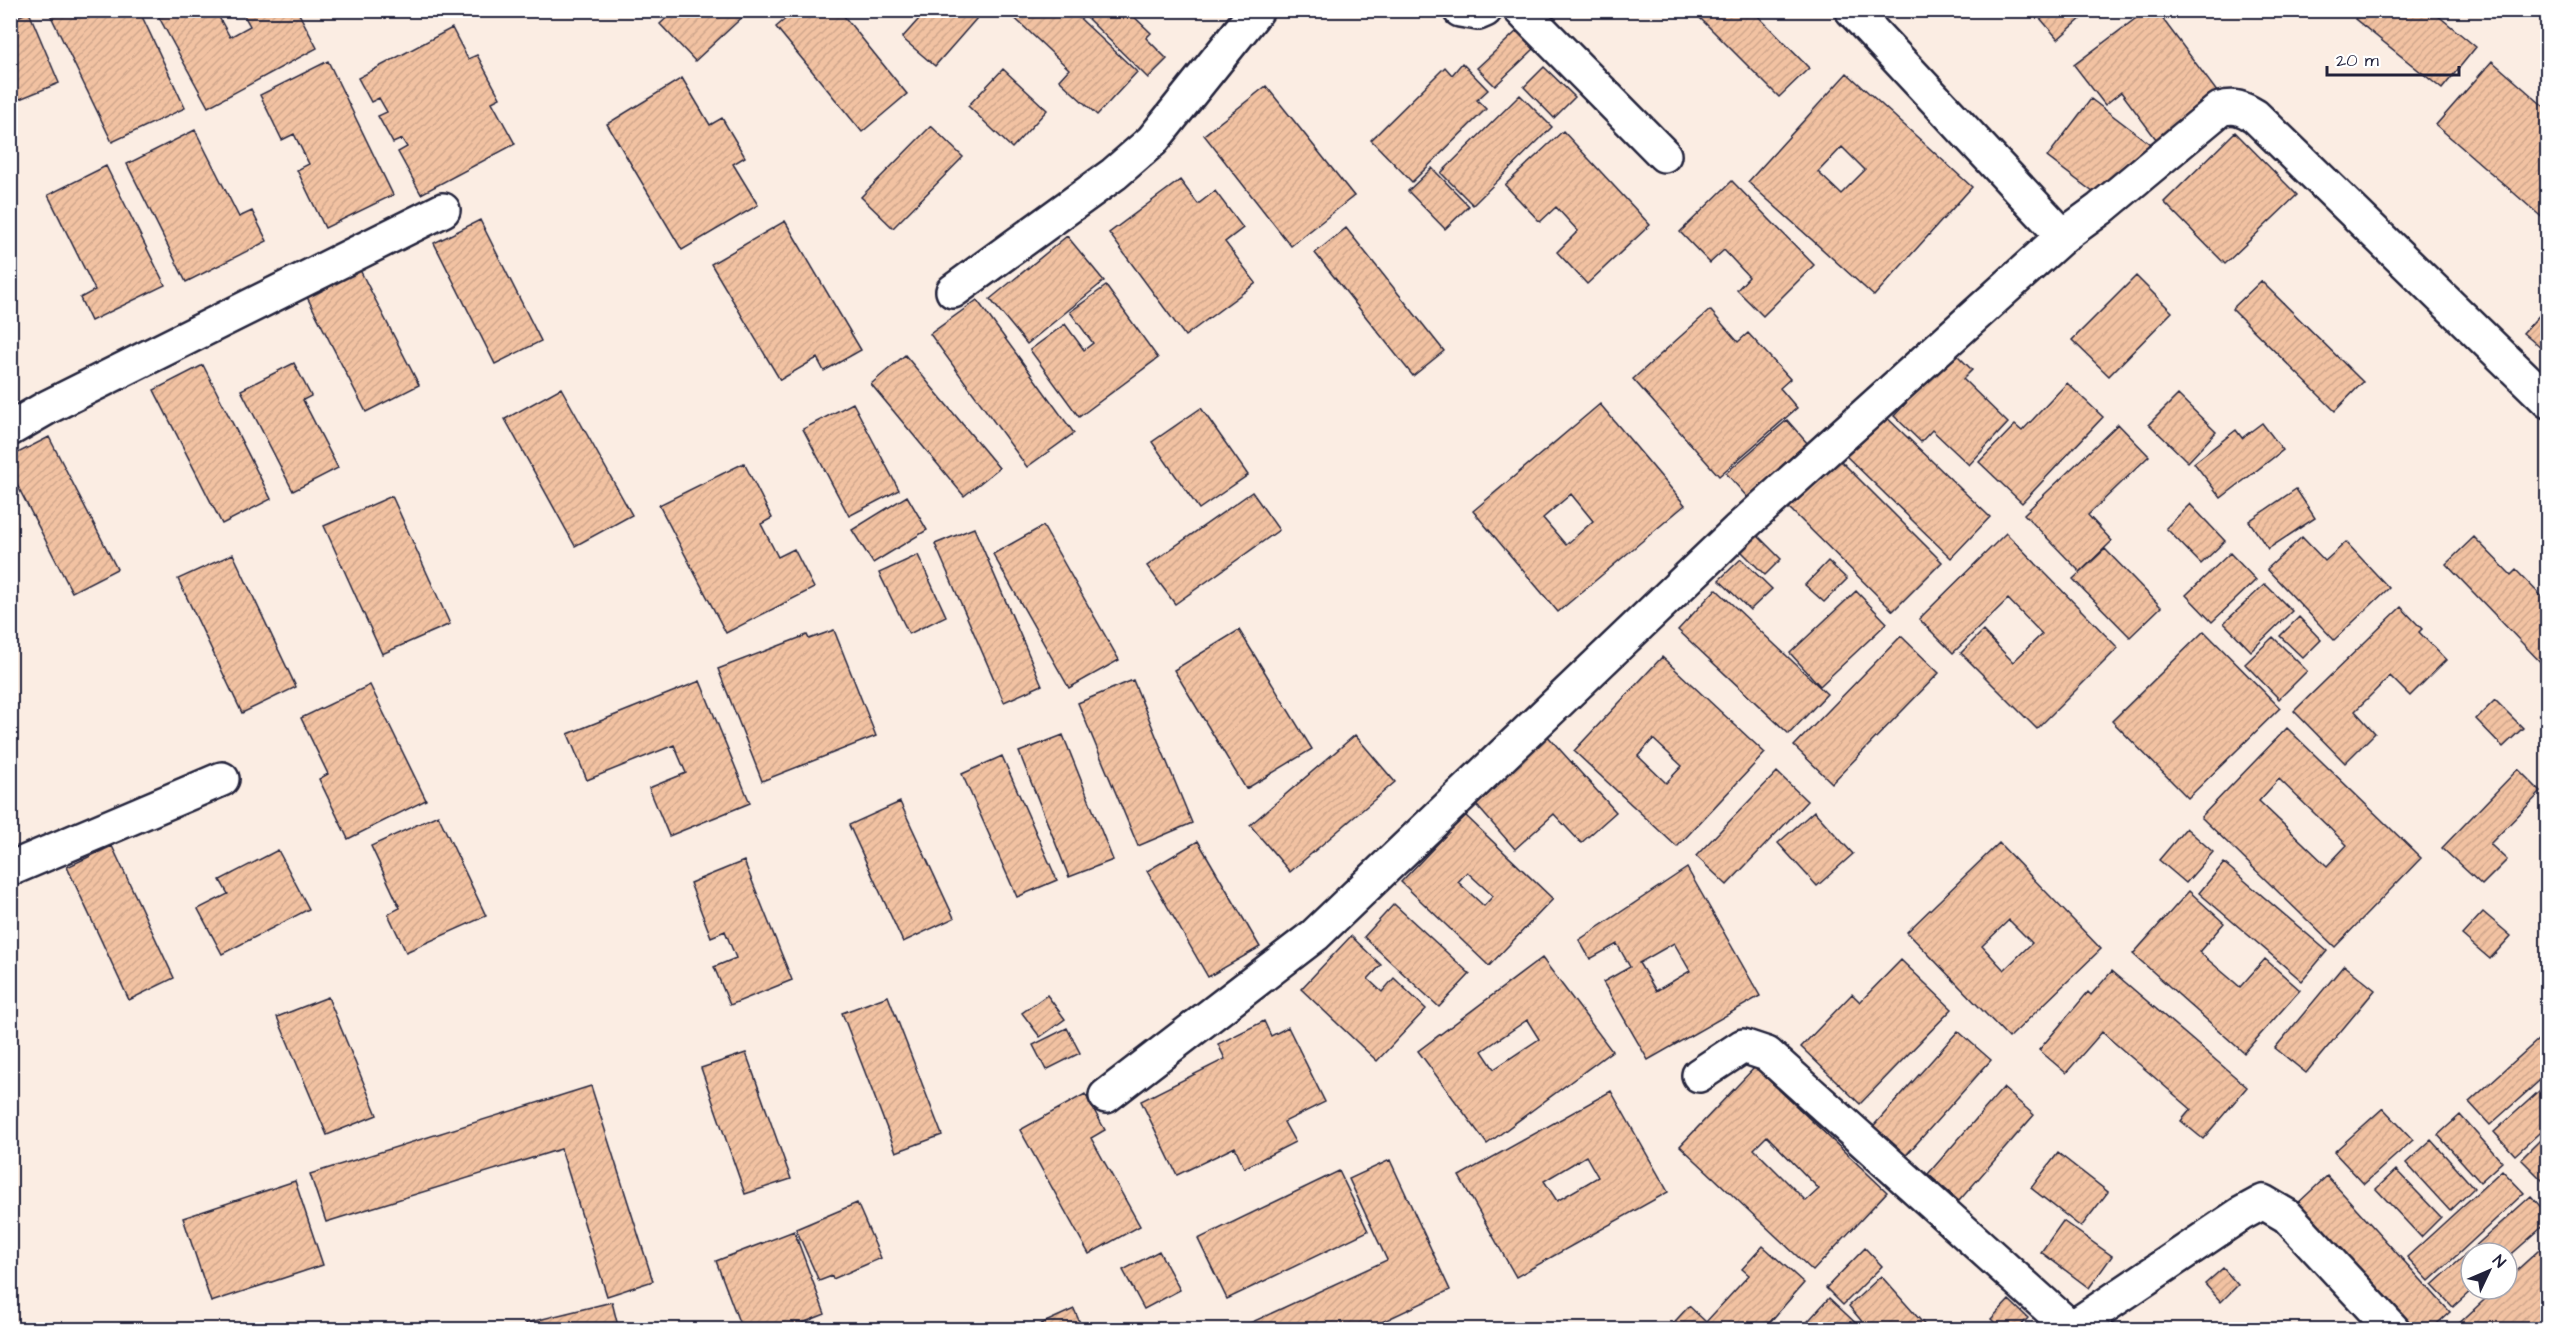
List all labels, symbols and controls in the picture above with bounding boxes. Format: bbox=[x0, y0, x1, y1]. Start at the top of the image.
scale bar bbox=[2327, 39, 2459, 77]
text: 20 m bbox=[2336, 48, 2379, 73]
north arrow bbox=[2459, 1241, 2519, 1301]
text: N bbox=[2488, 1250, 2510, 1273]

